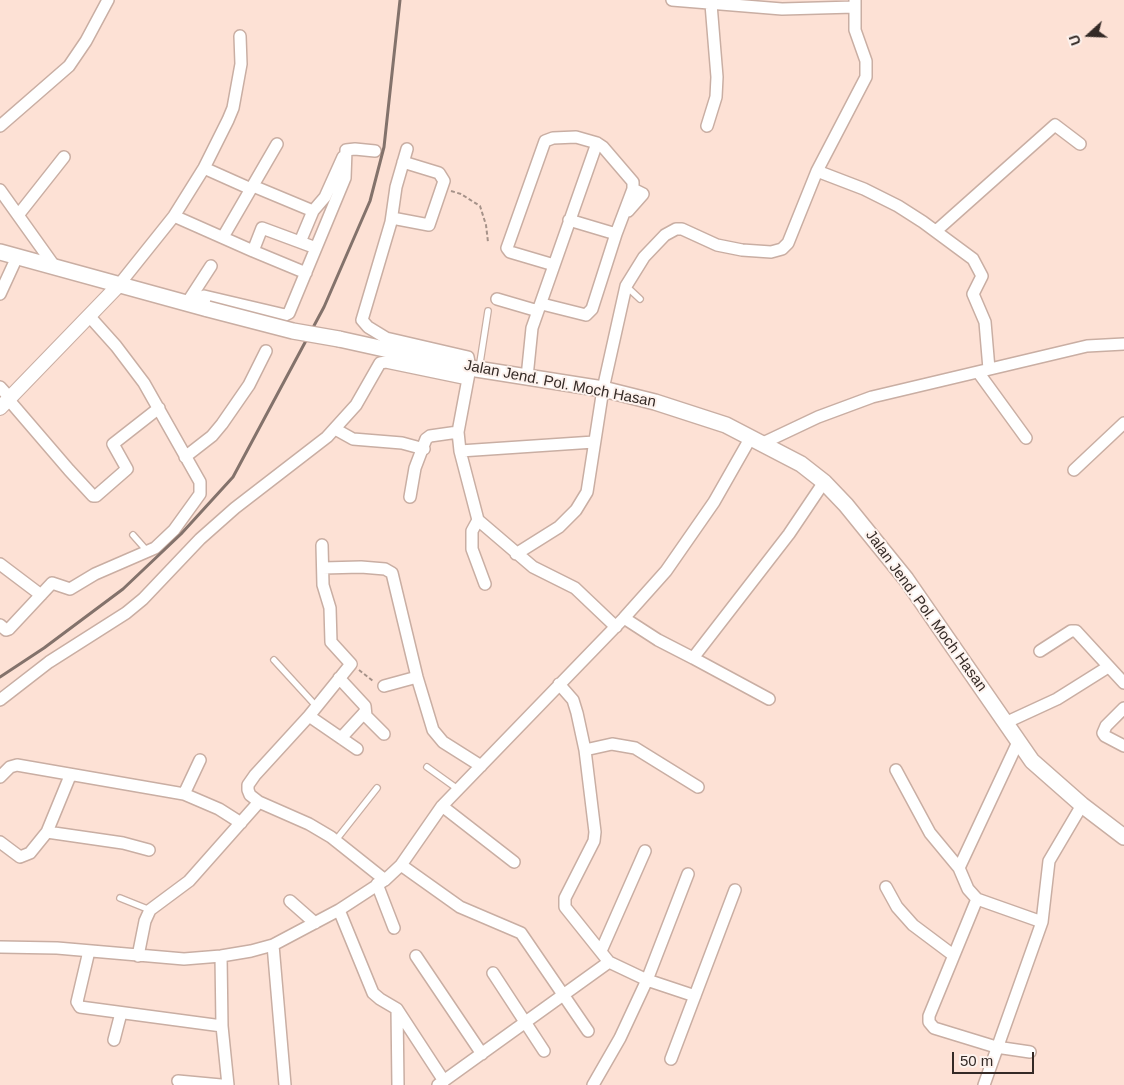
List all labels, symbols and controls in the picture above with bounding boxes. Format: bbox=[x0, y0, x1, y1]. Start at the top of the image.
north arrow bbox=[1064, 10, 1114, 60]
text: U bbox=[1066, 33, 1084, 48]
street label: Jalan Jend. Pol. Moch Hasan bbox=[463, 357, 657, 411]
street label: Jalan Jend. Pol. Moch Hasan bbox=[861, 527, 991, 695]
scale bar bbox=[954, 1042, 1036, 1074]
text: 50 m bbox=[960, 1052, 993, 1069]

